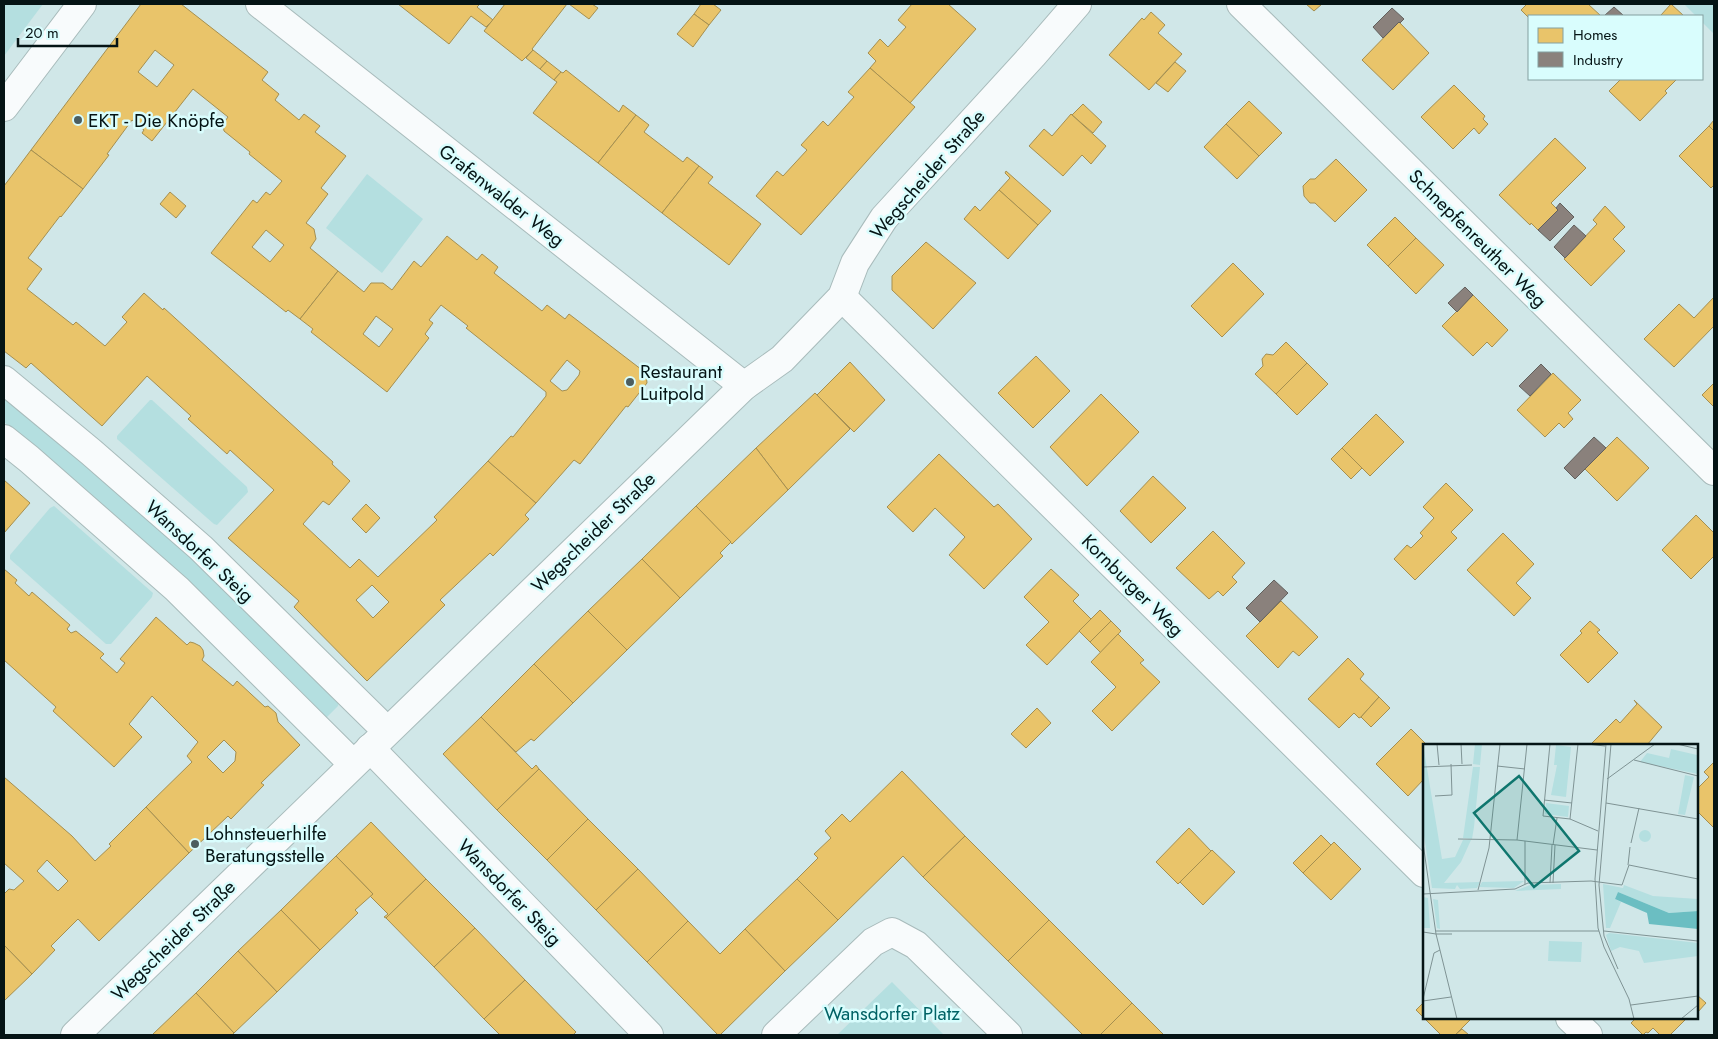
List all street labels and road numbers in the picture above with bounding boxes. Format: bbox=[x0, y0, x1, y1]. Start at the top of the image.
street label: Wegscheider Straße bbox=[864, 104, 991, 245]
street label: Grafenwalder Weg bbox=[433, 138, 570, 253]
street label: Schnepfenreuther Weg bbox=[1402, 163, 1553, 314]
street label: Wegscheider Straße bbox=[525, 466, 662, 599]
street label: Wansdorfer Steig bbox=[139, 494, 260, 609]
street label: Kornburger Weg bbox=[1075, 528, 1190, 643]
street label: Wansdorfer Steig bbox=[452, 833, 568, 952]
street label: Wegscheider Straße bbox=[105, 874, 242, 1007]

